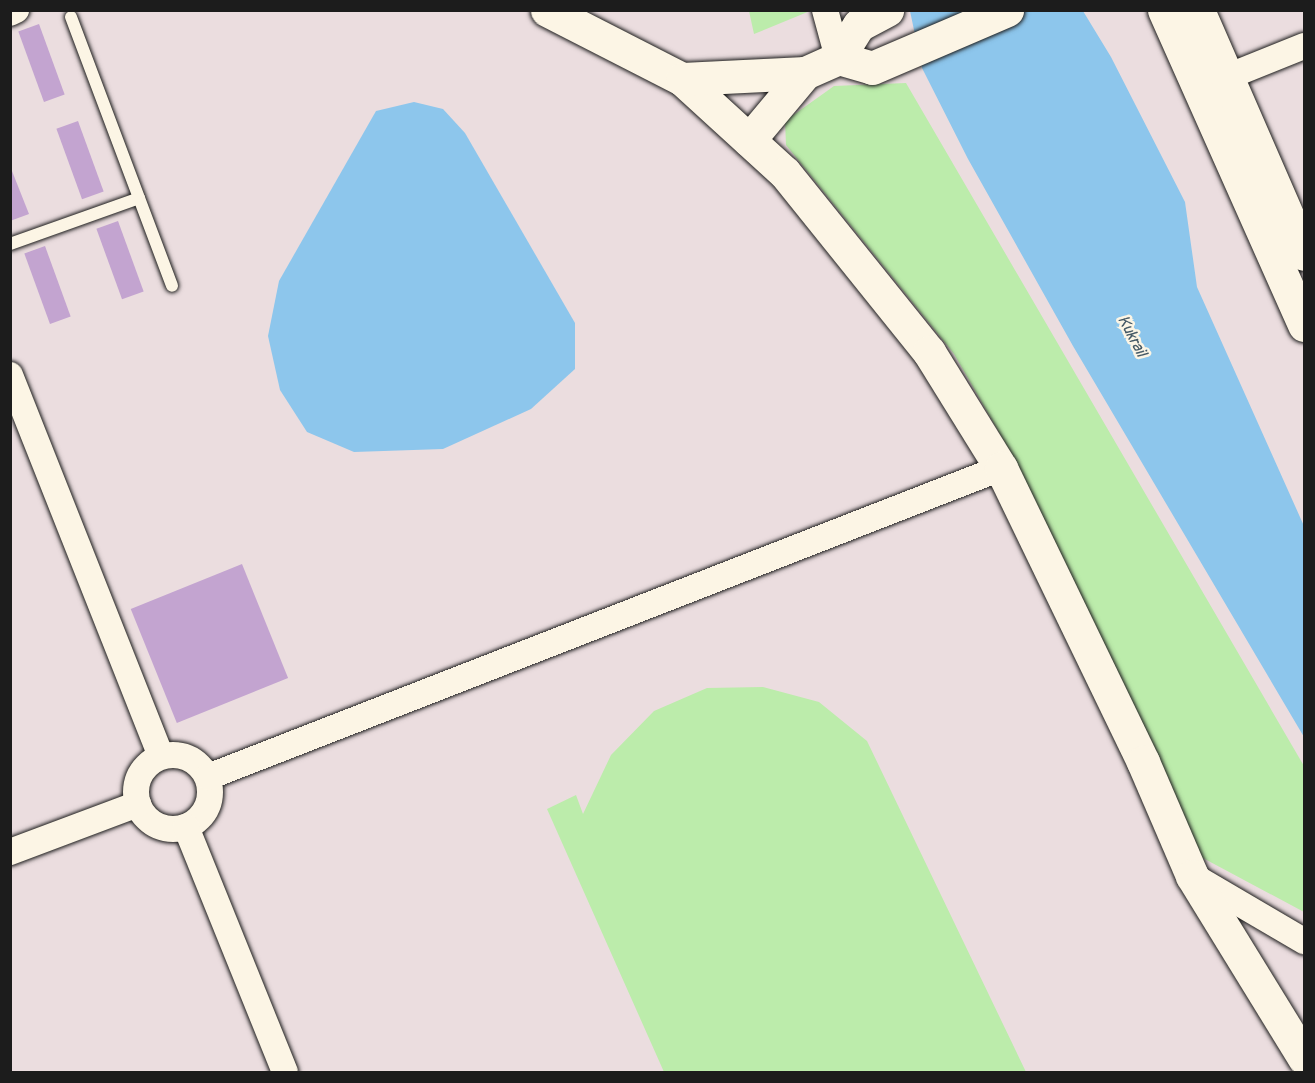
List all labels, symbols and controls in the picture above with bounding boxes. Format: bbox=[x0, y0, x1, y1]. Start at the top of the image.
water label: Kukrail bbox=[1113, 312, 1151, 360]

